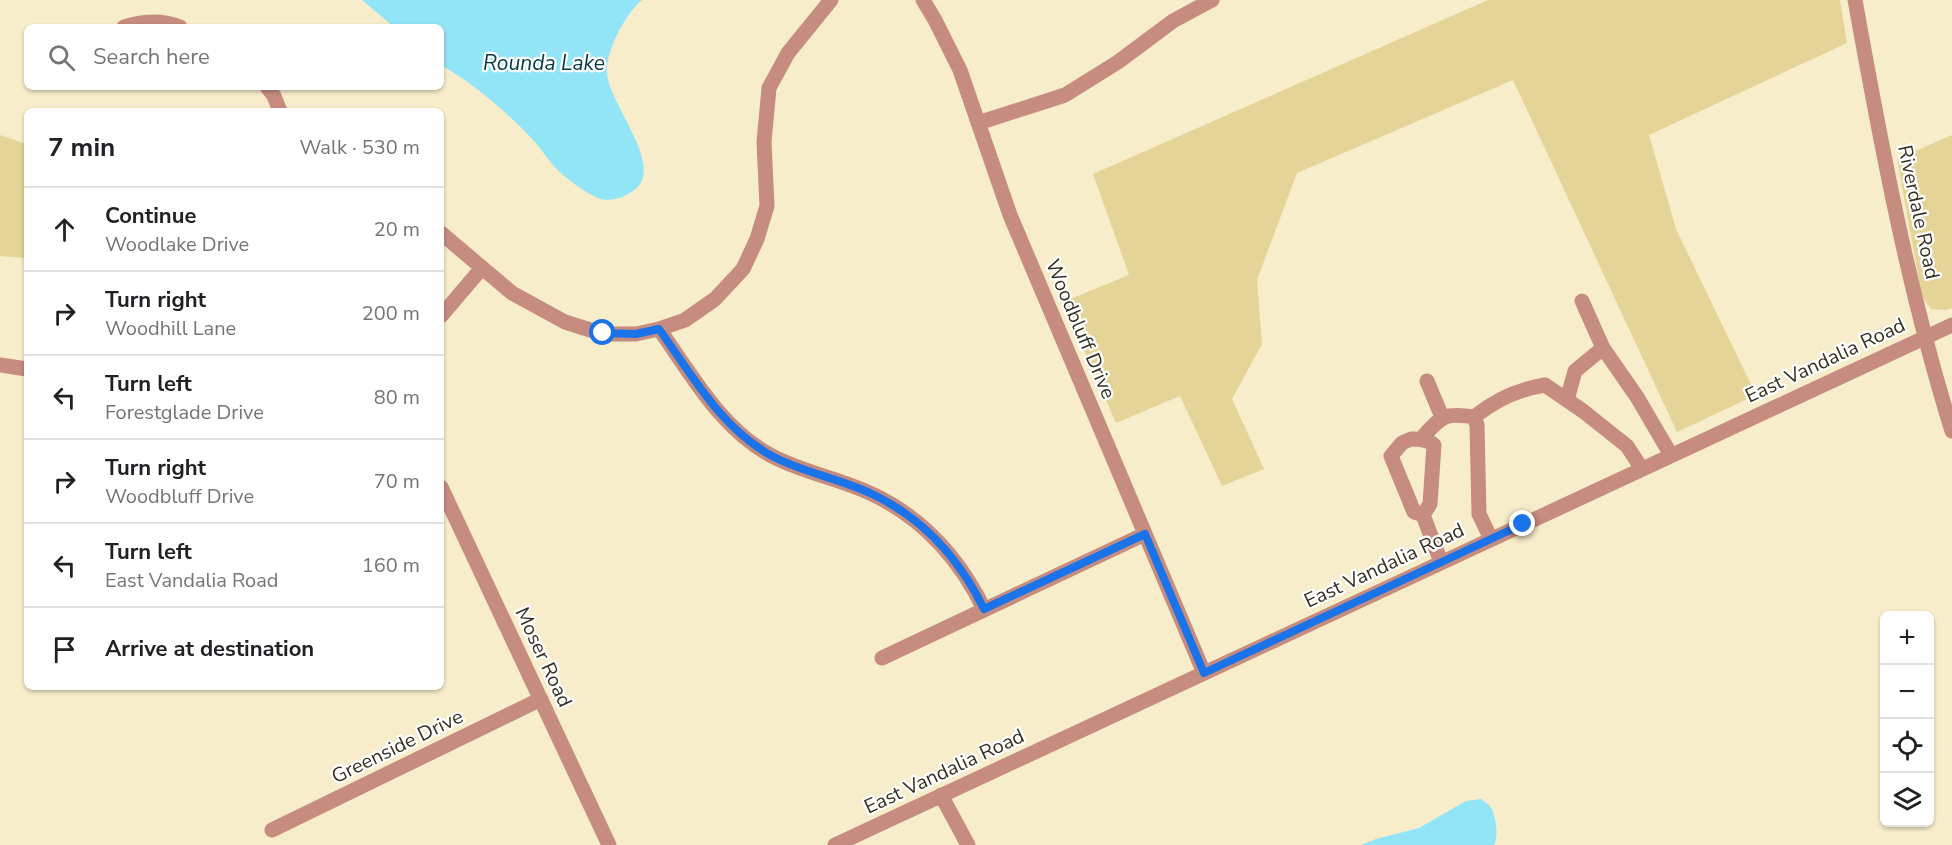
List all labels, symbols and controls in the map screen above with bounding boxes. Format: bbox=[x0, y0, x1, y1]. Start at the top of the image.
search box bbox=[24, 24, 444, 90]
icon: search bbox=[45, 41, 78, 74]
text: Search here bbox=[93, 42, 210, 72]
water label: Rounda Lake bbox=[483, 49, 605, 77]
text: 7 min bbox=[48, 130, 115, 165]
text: Walk · 530 m bbox=[300, 134, 420, 161]
street label: Riverdale Road bbox=[1891, 143, 1946, 282]
text: Continue bbox=[105, 201, 196, 231]
icon: ahead bbox=[48, 213, 81, 246]
text: 20 m bbox=[374, 216, 420, 243]
text: Woodlake Drive bbox=[105, 231, 249, 258]
street label: Woodbluff Drive bbox=[1039, 255, 1122, 403]
text: Turn right bbox=[105, 285, 206, 315]
icon: right bbox=[48, 297, 81, 330]
text: 200 m bbox=[362, 300, 420, 327]
street label: East Vandalia Road bbox=[1741, 312, 1910, 409]
text: Woodhill Lane bbox=[105, 315, 236, 342]
route start bbox=[589, 319, 615, 345]
text: Turn left bbox=[105, 369, 192, 399]
icon: left bbox=[48, 381, 81, 414]
text: 80 m bbox=[374, 384, 420, 411]
text: Forestglade Drive bbox=[105, 399, 264, 426]
text: Turn right bbox=[105, 453, 206, 483]
icon: right bbox=[48, 465, 81, 498]
text: 70 m bbox=[374, 468, 420, 495]
text: Woodbluff Drive bbox=[105, 483, 254, 510]
route end bbox=[1509, 510, 1535, 536]
street label: East Vandalia Road bbox=[1300, 517, 1469, 614]
text: Turn left bbox=[105, 537, 192, 567]
icon: left bbox=[48, 549, 81, 582]
text: 160 m bbox=[362, 552, 420, 579]
text: East Vandalia Road bbox=[105, 567, 278, 594]
street label: Moser Road bbox=[509, 603, 578, 712]
map controls bbox=[1880, 611, 1934, 827]
button: + bbox=[1880, 611, 1934, 665]
icon: arrive bbox=[48, 633, 81, 666]
text: Arrive at destination bbox=[105, 634, 314, 664]
button: − bbox=[1880, 665, 1934, 719]
street label: Greenside Drive bbox=[327, 703, 468, 790]
button: locate bbox=[1880, 719, 1934, 773]
street label: East Vandalia Road bbox=[860, 723, 1029, 820]
button: layers bbox=[1880, 773, 1934, 827]

